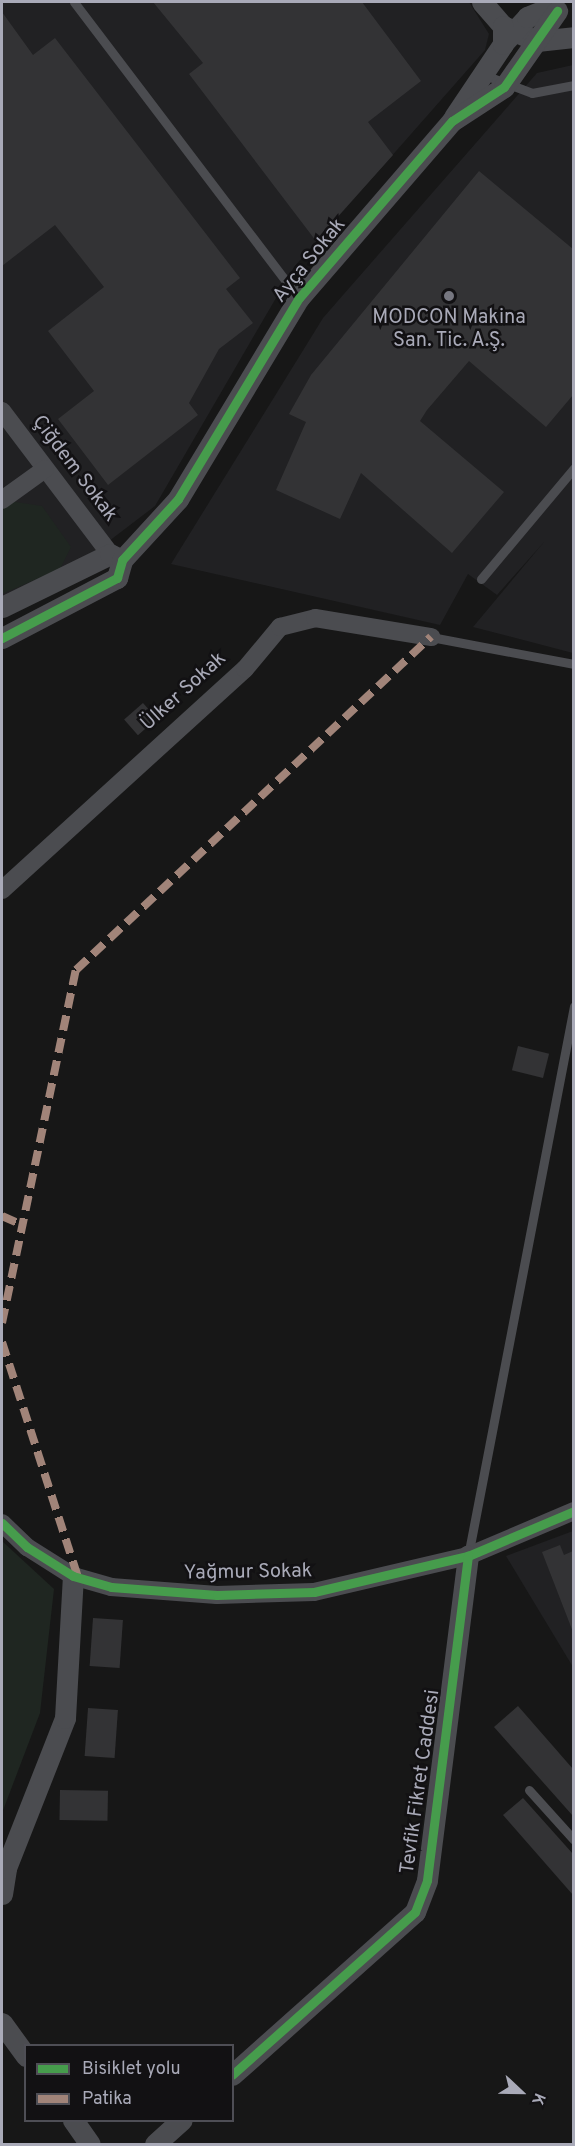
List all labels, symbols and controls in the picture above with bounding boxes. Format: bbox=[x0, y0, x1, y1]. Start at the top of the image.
street label: Ayça Sokak bbox=[269, 214, 351, 308]
marker: MODCON Makina San. Tic. A.Ş. bbox=[442, 289, 456, 303]
place label: MODCON Makina San. Tic. A.Ş. bbox=[372, 306, 526, 353]
street label: Çiğdem Sokak bbox=[26, 411, 122, 527]
street label: Ülker Sokak bbox=[136, 647, 232, 737]
street label: Yağmur Sokak bbox=[184, 1560, 312, 1586]
street label: Tevfik Fikret Caddesi bbox=[396, 1688, 446, 1876]
legend bbox=[24, 2044, 234, 2122]
text: Bisiklet yolu bbox=[82, 2058, 181, 2081]
north arrow bbox=[491, 2062, 551, 2122]
text: Patika bbox=[82, 2088, 132, 2111]
text: K bbox=[526, 2090, 549, 2108]

